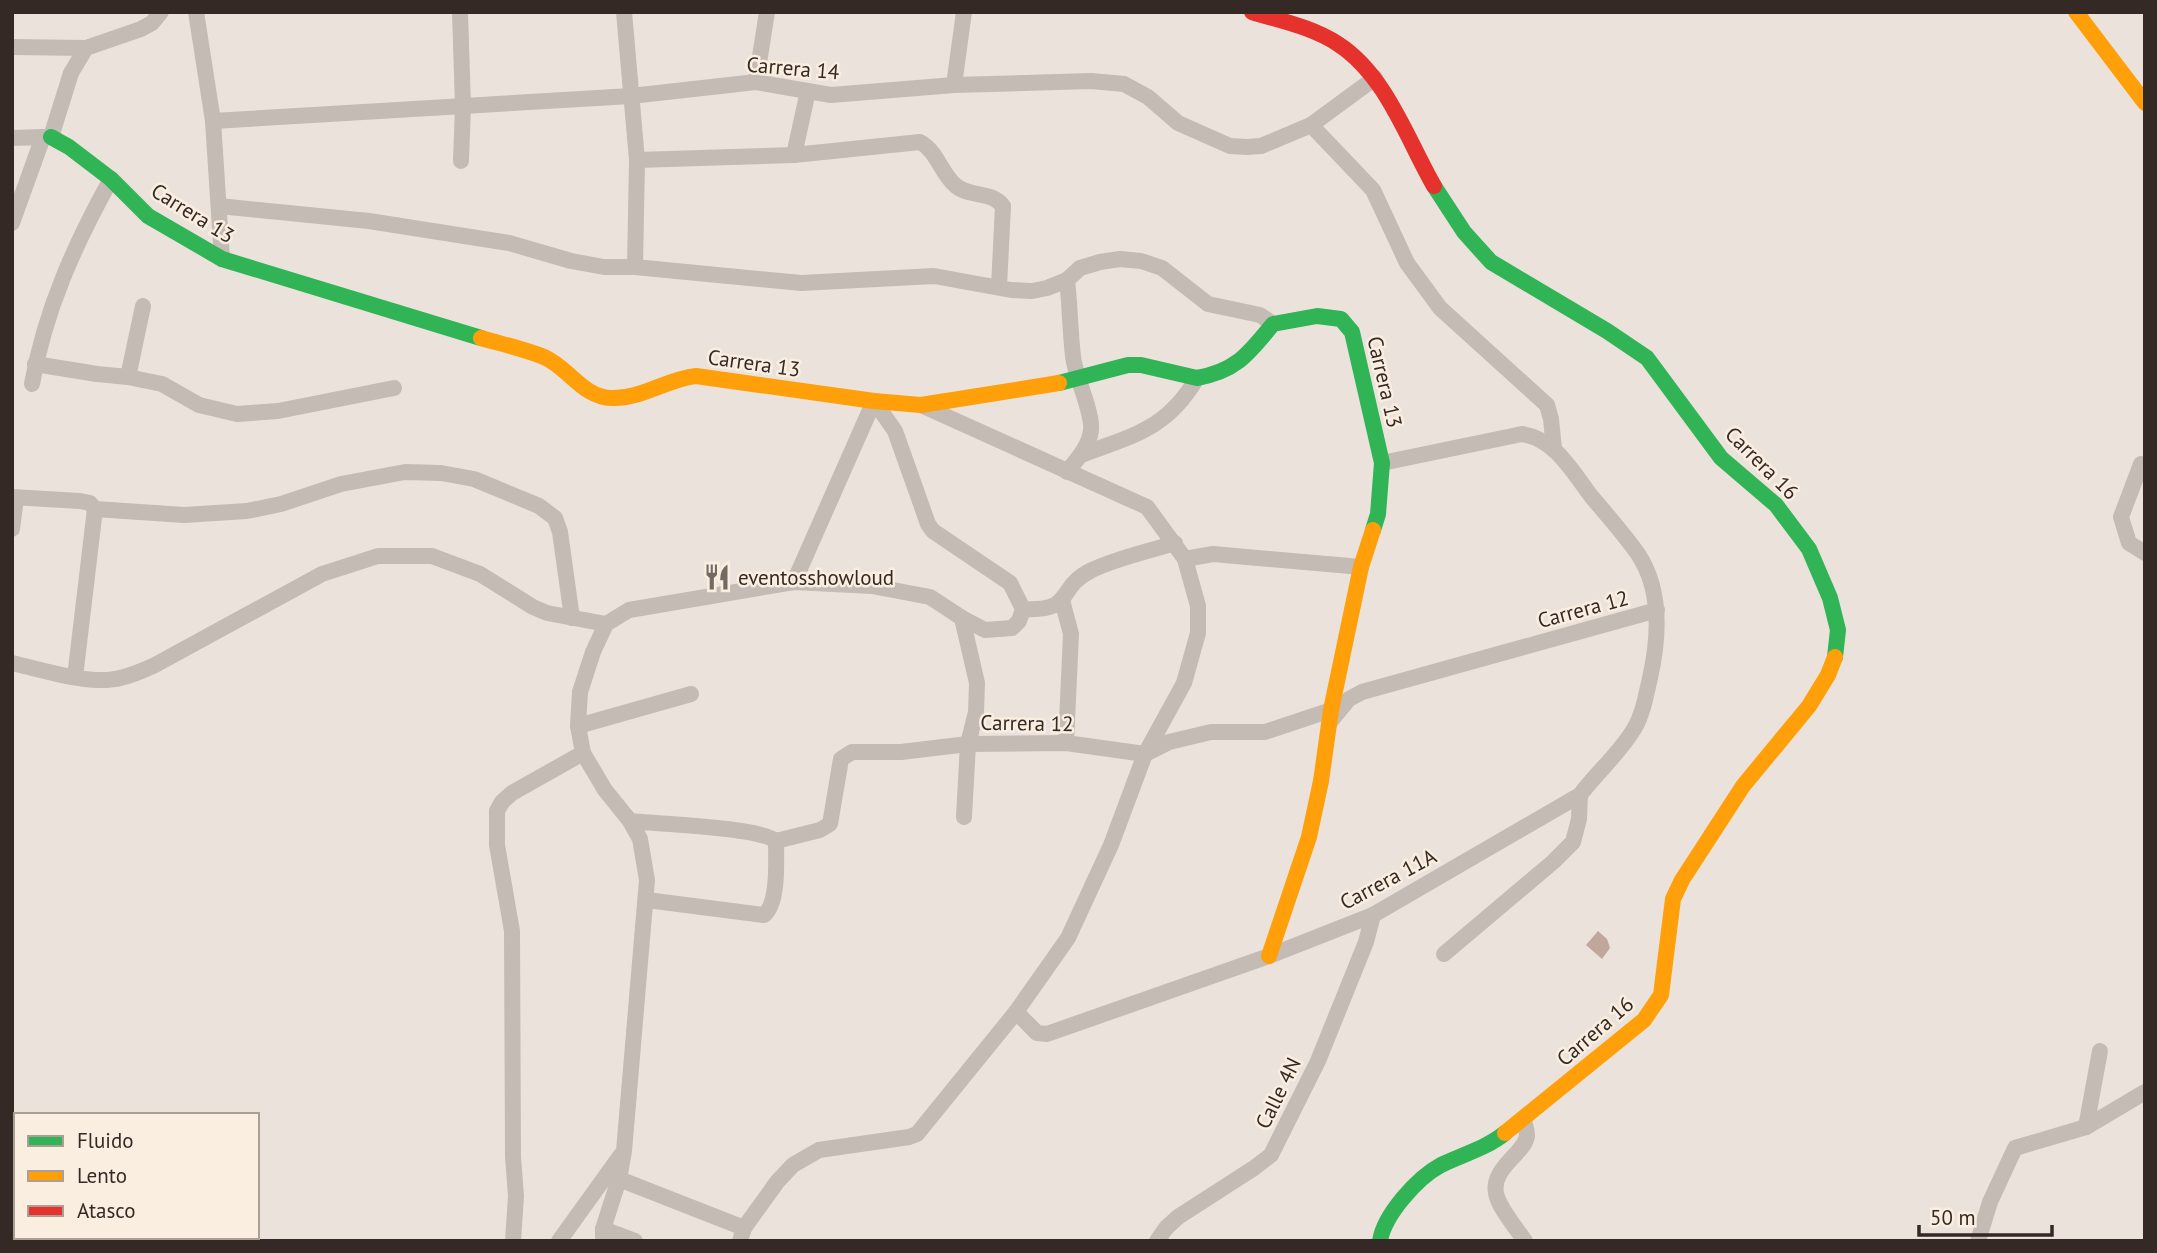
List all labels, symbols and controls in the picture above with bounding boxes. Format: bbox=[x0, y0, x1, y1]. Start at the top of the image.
street label: Carrera 14 bbox=[745, 50, 841, 86]
street label: Carrera 13 bbox=[146, 177, 240, 249]
street label: Carrera 13 bbox=[1361, 334, 1409, 430]
street label: Carrera 13 bbox=[706, 343, 802, 383]
street label: Carrera 16 bbox=[1720, 421, 1804, 505]
restaurant icon: eventosshowloud bbox=[702, 562, 732, 592]
place label: eventosshowloud bbox=[738, 564, 894, 591]
street label: Carrera 12 bbox=[1535, 584, 1631, 634]
street label: Carrera 12 bbox=[980, 709, 1074, 737]
street label: Carrera 11A bbox=[1335, 842, 1441, 916]
street label: Carrera 16 bbox=[1551, 990, 1639, 1072]
street label: Calle 4N bbox=[1249, 1053, 1307, 1133]
legend bbox=[14, 1113, 259, 1239]
text: Fluido bbox=[77, 1127, 134, 1154]
text: Lento bbox=[77, 1162, 127, 1189]
scale bar bbox=[1919, 1194, 2052, 1238]
text: Atasco bbox=[77, 1197, 136, 1224]
text: 50 m bbox=[1930, 1204, 1976, 1231]

